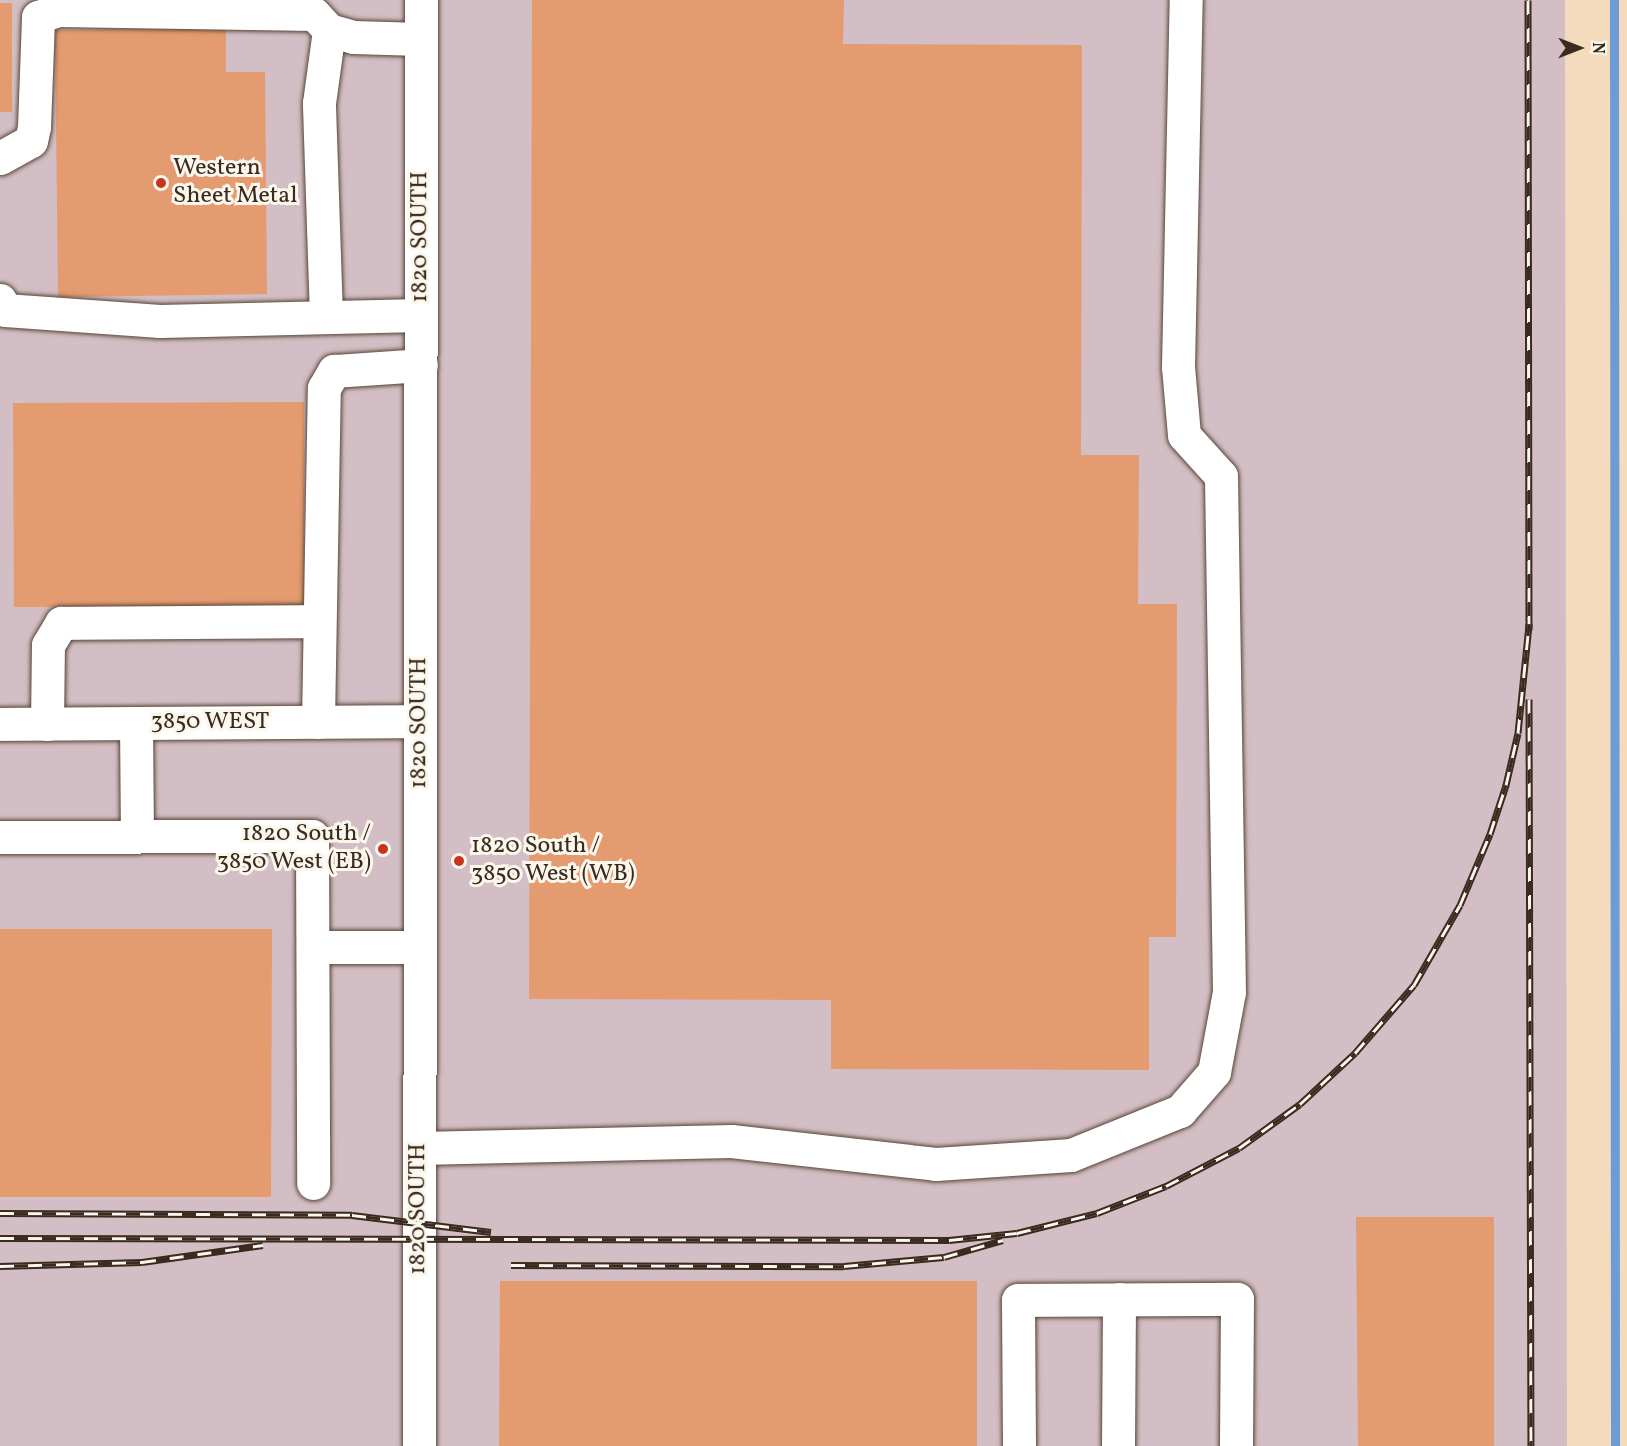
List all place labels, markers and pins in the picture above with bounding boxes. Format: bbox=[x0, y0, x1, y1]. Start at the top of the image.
place label: Western Sheet Metal bbox=[173, 155, 297, 211]
marker: Western Sheet Metal bbox=[154, 176, 168, 190]
place label: 1820 South / 3850 West (EB) bbox=[216, 821, 371, 877]
place label: 1820 South / 3850 West (WB) bbox=[471, 833, 636, 889]
marker: 1820 South / 3850 West (EB) bbox=[376, 842, 390, 856]
marker: 1820 South / 3850 West (WB) bbox=[452, 854, 466, 868]

